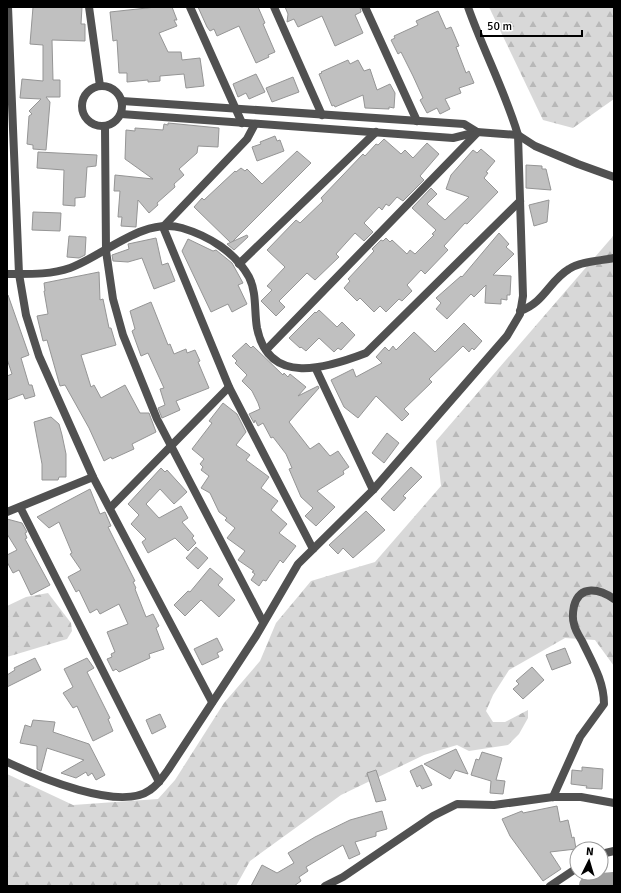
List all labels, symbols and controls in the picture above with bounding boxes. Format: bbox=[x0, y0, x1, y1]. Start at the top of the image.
scale bar bbox=[481, 12, 582, 38]
text: 50 m bbox=[487, 19, 512, 34]
north arrow bbox=[569, 841, 609, 881]
text: N bbox=[585, 845, 594, 858]

